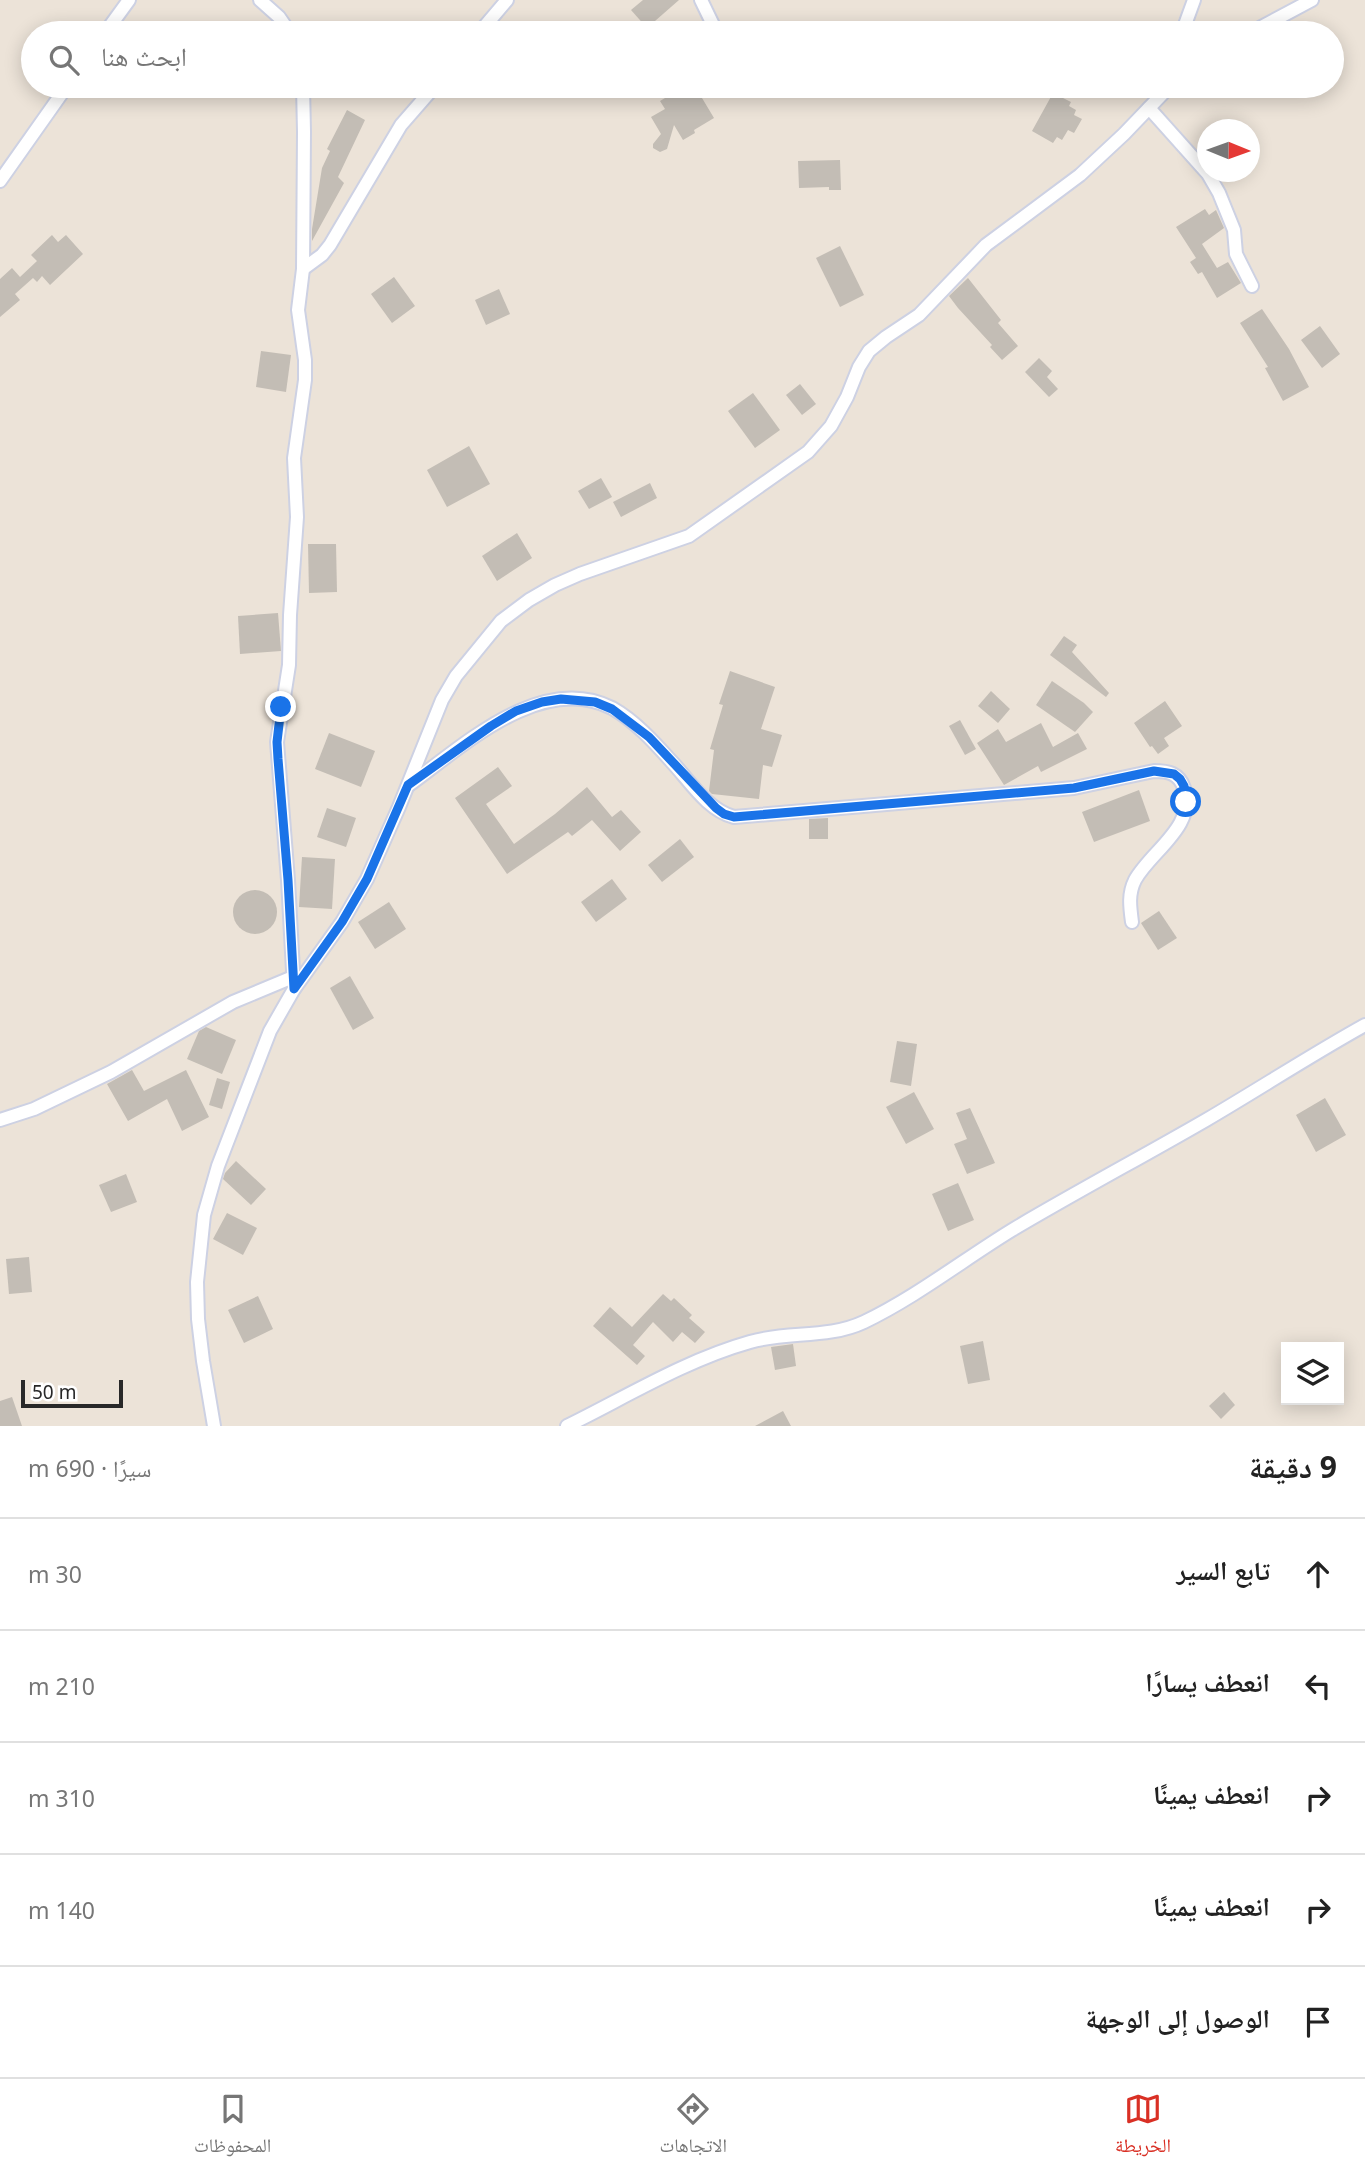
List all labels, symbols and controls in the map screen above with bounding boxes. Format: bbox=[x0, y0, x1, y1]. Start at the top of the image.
search box bbox=[21, 21, 1344, 98]
text: ابحث هنا bbox=[101, 38, 187, 74]
icon: search bbox=[45, 41, 83, 79]
north arrow bbox=[1197, 119, 1260, 182]
route end bbox=[265, 691, 296, 722]
route start bbox=[1170, 786, 1201, 817]
map controls bbox=[1281, 1342, 1344, 1405]
button: layers bbox=[1281, 1342, 1344, 1405]
scale bar bbox=[21, 1377, 122, 1409]
text: 50 m bbox=[32, 1379, 76, 1405]
text: 9 دقيقة bbox=[1249, 1446, 1337, 1487]
text: سيرًا · 690 m bbox=[28, 1452, 151, 1484]
text: تابع السير bbox=[1177, 1552, 1270, 1588]
icon: ahead bbox=[1299, 1555, 1337, 1593]
text: 30 m bbox=[28, 1558, 82, 1590]
text: انعطف يسارًا bbox=[1145, 1664, 1270, 1700]
icon: left bbox=[1299, 1667, 1337, 1705]
text: 210 m bbox=[28, 1670, 95, 1702]
text: انعطف يمينًا bbox=[1153, 1776, 1270, 1812]
icon: right bbox=[1299, 1779, 1337, 1817]
text: 310 m bbox=[28, 1782, 95, 1814]
text: انعطف يمينًا bbox=[1153, 1888, 1270, 1924]
icon: right bbox=[1299, 1891, 1337, 1929]
text: 140 m bbox=[28, 1894, 95, 1926]
text: الوصول إلى الوجهة bbox=[1086, 2000, 1270, 2036]
icon: arrive bbox=[1299, 2003, 1337, 2041]
tab: المحفوظات bbox=[194, 2090, 271, 2164]
tab: الاتجاهات bbox=[659, 2090, 727, 2164]
tab: الخريطة bbox=[1115, 2090, 1171, 2164]

